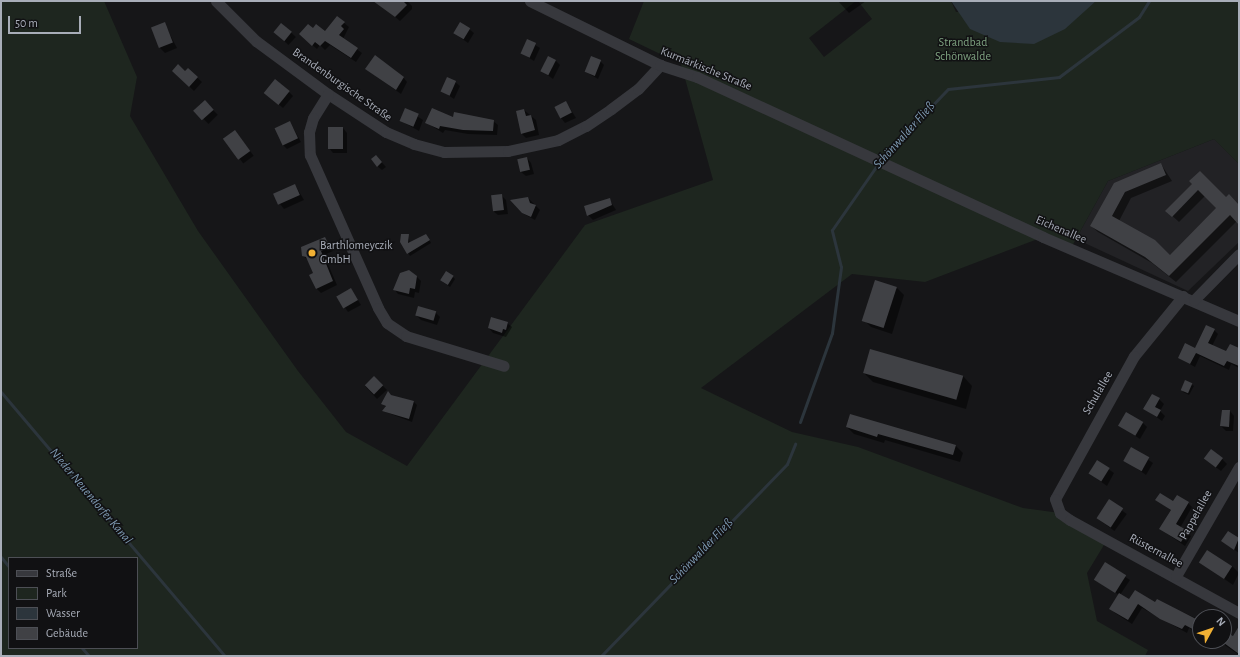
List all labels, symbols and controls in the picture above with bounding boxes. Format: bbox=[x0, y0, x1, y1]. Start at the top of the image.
scale bar bbox=[10, 8, 83, 34]
text: 50 m bbox=[15, 17, 38, 29]
park label: Strandbad Schönwalde bbox=[935, 36, 991, 64]
street label: Kurmärkische Straße bbox=[658, 44, 754, 94]
street label: Brandenburgische Straße bbox=[289, 45, 395, 125]
water label: Schönwalder Fließ bbox=[871, 99, 939, 173]
street label: Eichenallee bbox=[1033, 213, 1089, 247]
place label: Barthlomeyczik GmbH bbox=[320, 239, 393, 267]
marker: Barthlomeyczik GmbH bbox=[307, 248, 317, 258]
street label: Schulallee bbox=[1080, 369, 1116, 417]
water label: Nieder Neuendorfer Kanal bbox=[45, 446, 135, 548]
street label: Pappelallee bbox=[1176, 488, 1216, 542]
water label: Schönwalder Fließ bbox=[667, 516, 737, 588]
street label: Rüsternallee bbox=[1127, 531, 1185, 571]
legend bbox=[8, 557, 138, 649]
text: Straße bbox=[46, 567, 77, 579]
text: Park bbox=[46, 587, 67, 599]
text: Wasser bbox=[46, 607, 80, 619]
north arrow bbox=[1192, 609, 1232, 649]
text: N bbox=[1214, 615, 1227, 628]
text: Gebäude bbox=[46, 627, 88, 639]

